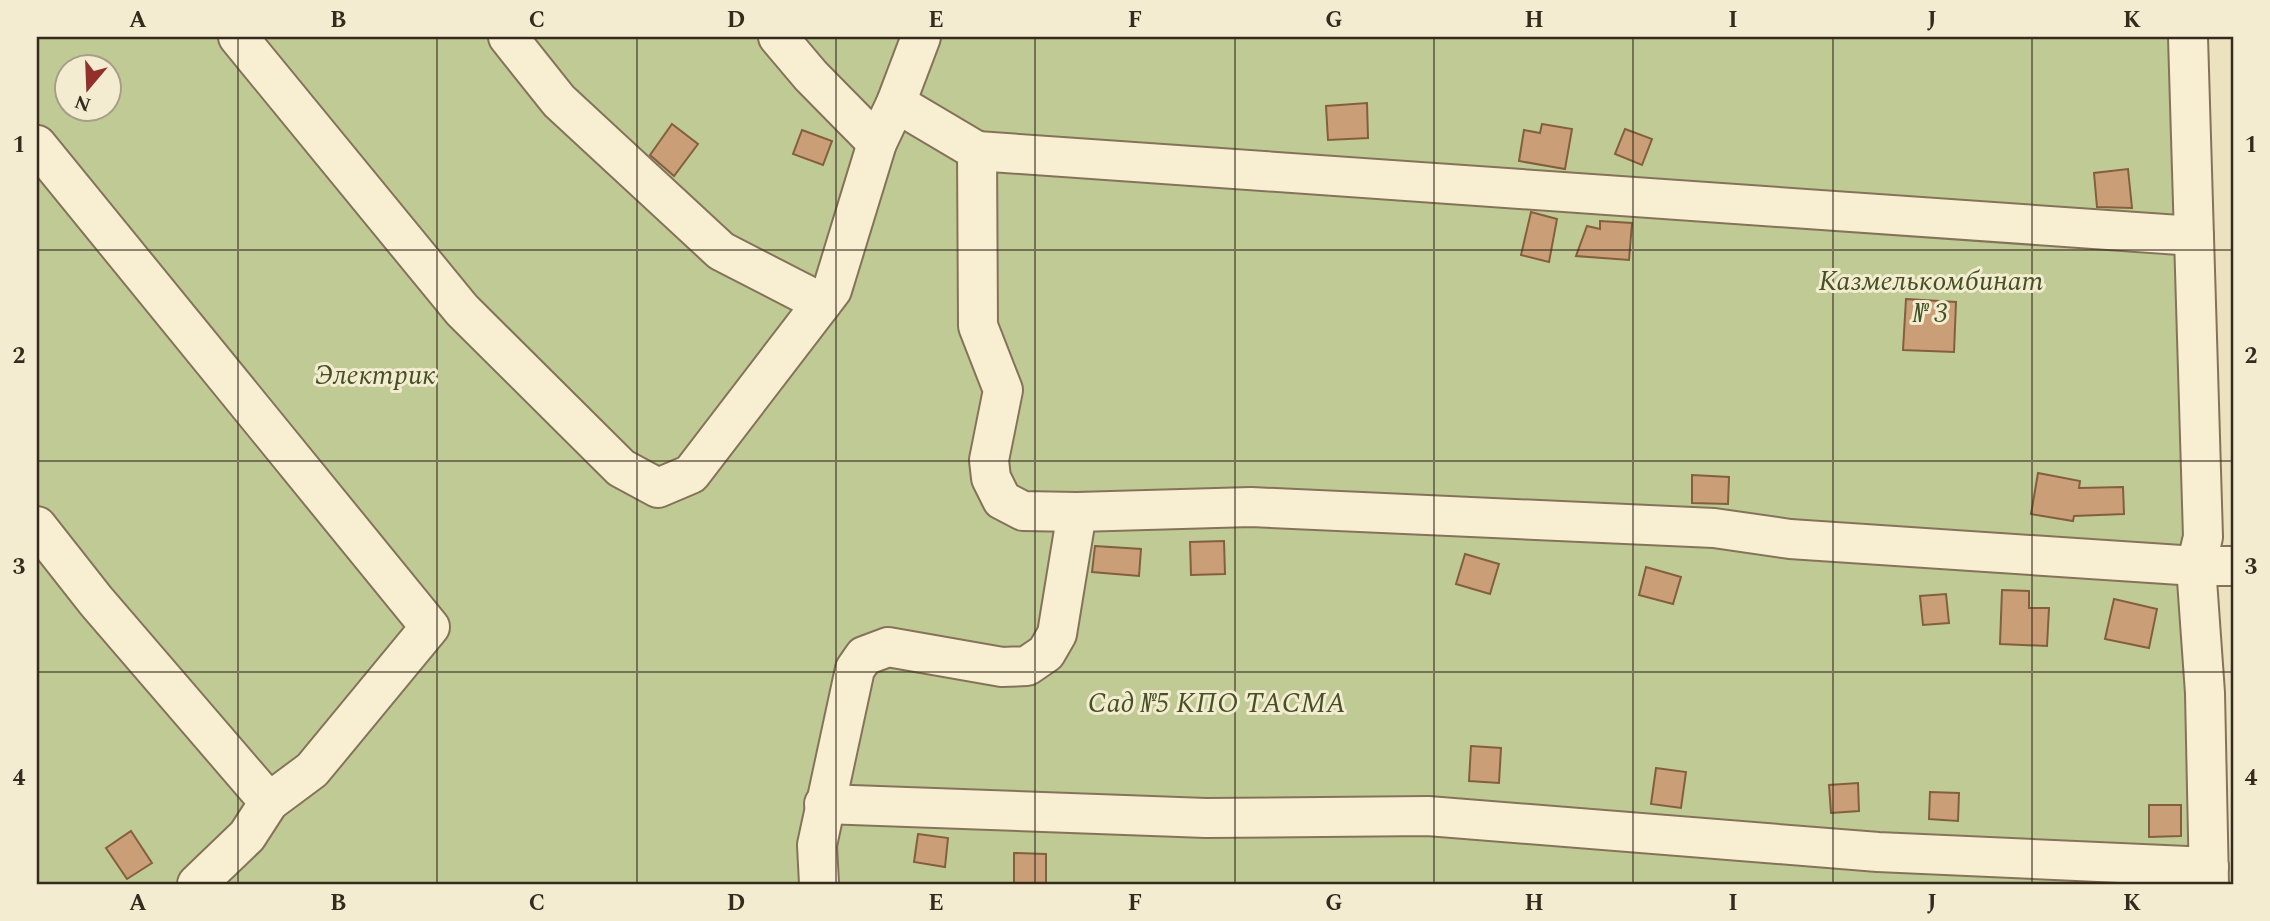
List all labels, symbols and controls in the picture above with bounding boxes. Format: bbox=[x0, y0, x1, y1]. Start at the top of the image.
text: A bbox=[129, 3, 147, 38]
text: B bbox=[330, 3, 346, 38]
text: C bbox=[529, 3, 545, 38]
text: D bbox=[727, 3, 745, 38]
text: E bbox=[928, 3, 944, 38]
text: F bbox=[1128, 3, 1142, 38]
text: G bbox=[1325, 3, 1343, 38]
text: H bbox=[1524, 3, 1544, 38]
text: I bbox=[1728, 3, 1738, 38]
text: J bbox=[1927, 3, 1937, 38]
text: K bbox=[2123, 3, 2141, 38]
north arrow bbox=[52, 52, 122, 122]
text: N bbox=[71, 86, 95, 119]
text: 1 bbox=[13, 128, 25, 163]
text: 1 bbox=[2245, 128, 2257, 163]
park label: Казмелькомбинат № 3 bbox=[1819, 260, 2044, 335]
text: 2 bbox=[13, 339, 26, 374]
text: 2 bbox=[2245, 339, 2258, 374]
park label: Электрик bbox=[314, 354, 436, 397]
text: 3 bbox=[13, 550, 26, 585]
text: 3 bbox=[2245, 550, 2258, 585]
park label: Сад №5 КПО ТАСМА bbox=[1088, 682, 1346, 725]
text: 4 bbox=[13, 761, 26, 796]
text: 4 bbox=[2245, 761, 2258, 796]
text: A bbox=[129, 886, 147, 921]
text: B bbox=[330, 886, 346, 921]
text: C bbox=[529, 886, 545, 921]
text: D bbox=[727, 886, 745, 921]
text: E bbox=[928, 886, 944, 921]
text: F bbox=[1128, 886, 1142, 921]
text: G bbox=[1325, 886, 1343, 921]
text: H bbox=[1524, 886, 1544, 921]
text: I bbox=[1728, 886, 1738, 921]
text: J bbox=[1927, 886, 1937, 921]
text: K bbox=[2123, 886, 2141, 921]

